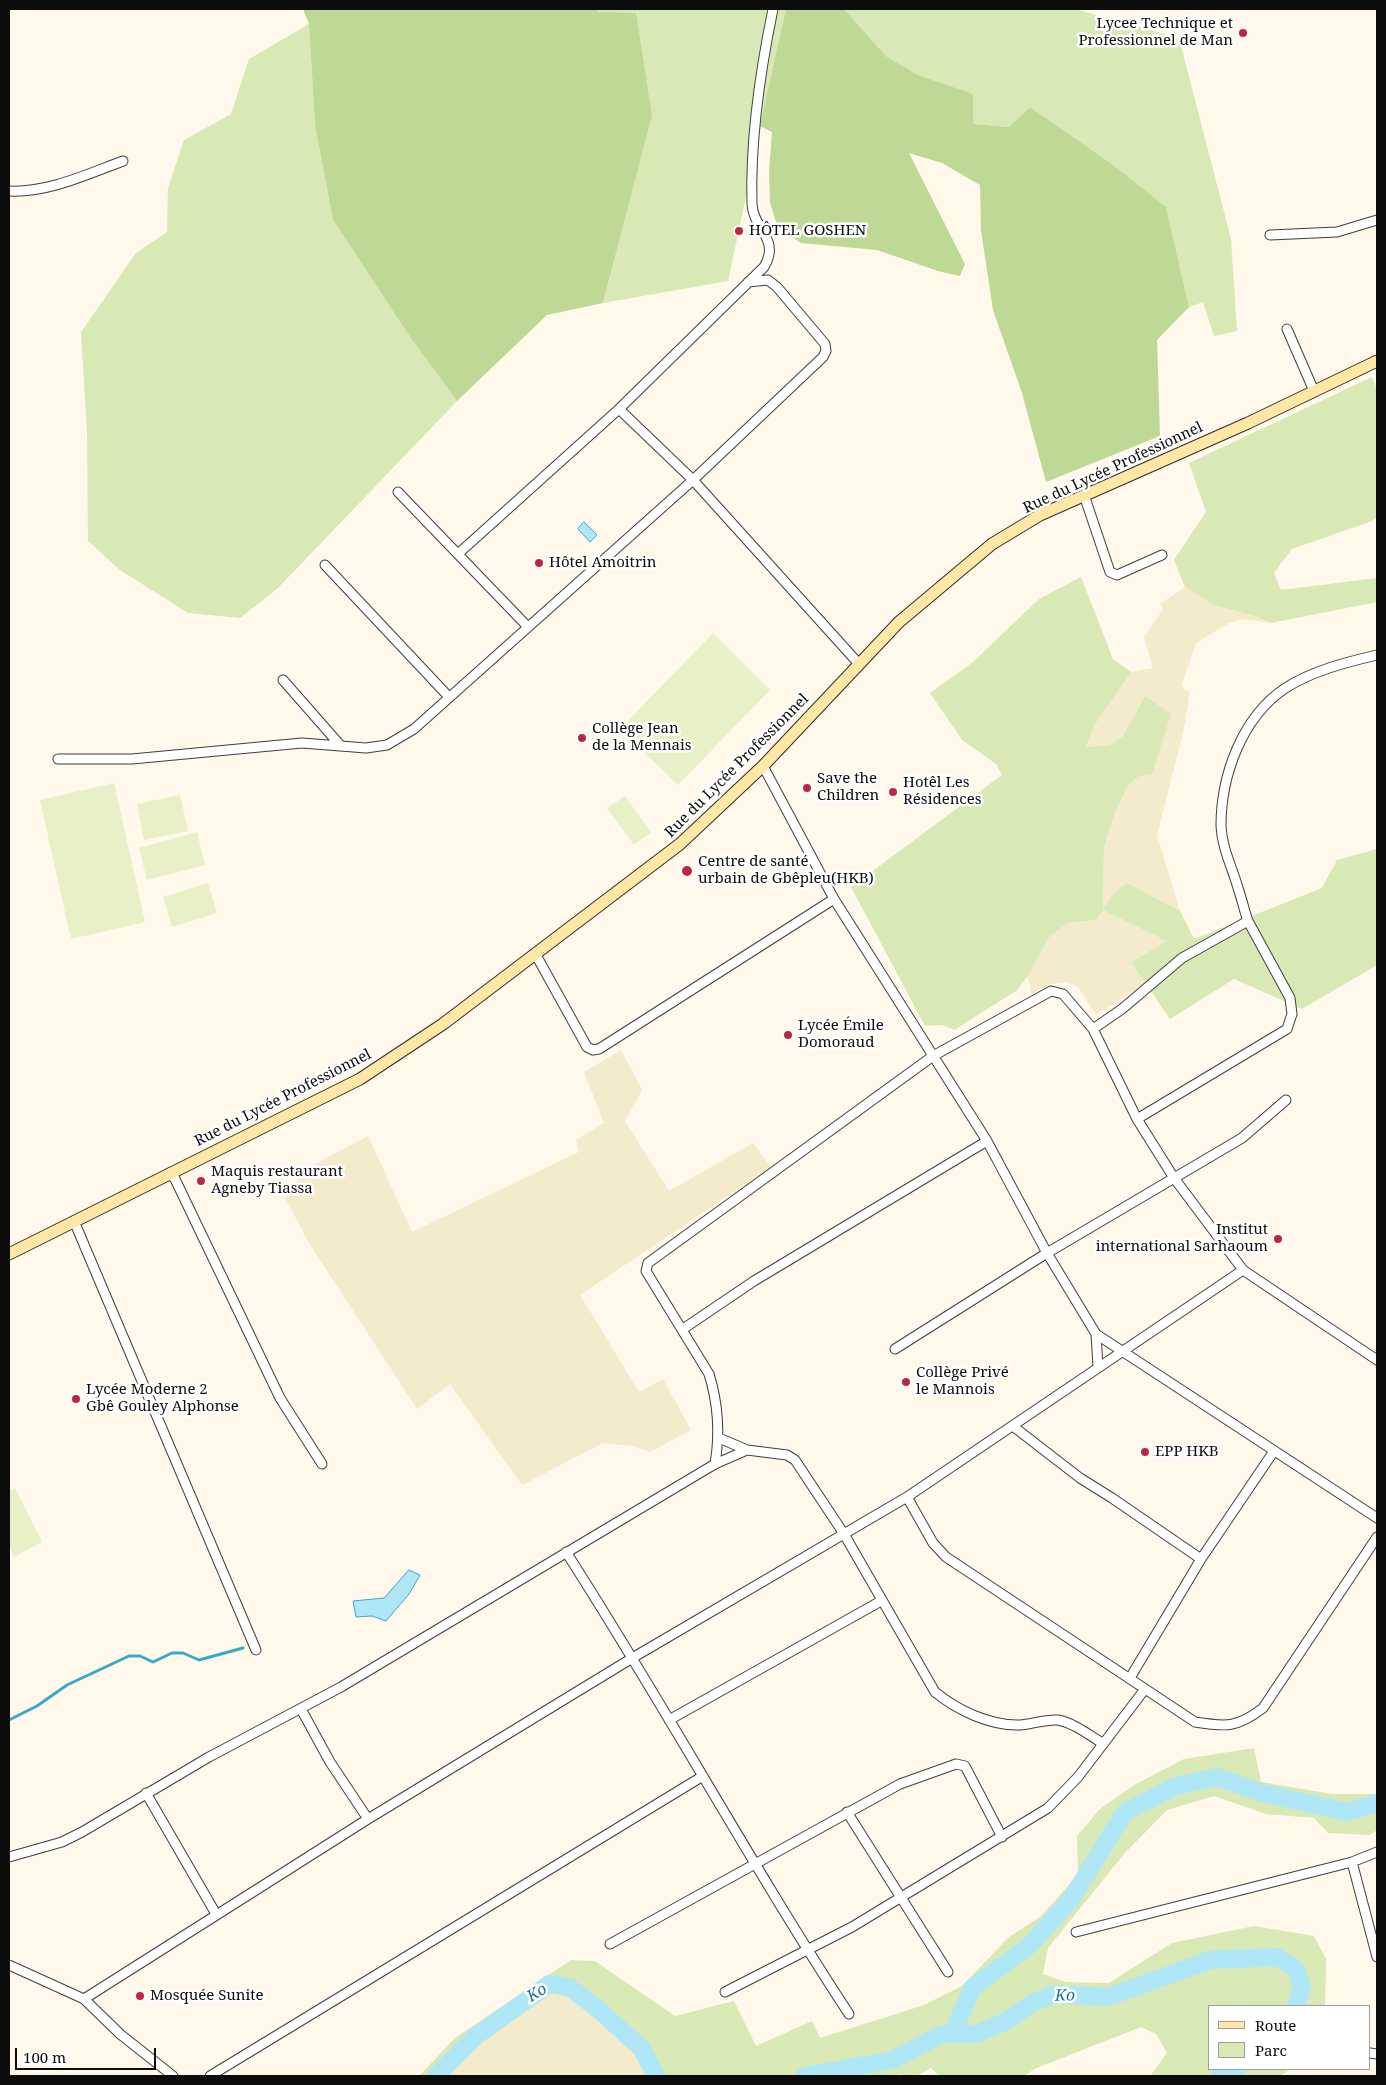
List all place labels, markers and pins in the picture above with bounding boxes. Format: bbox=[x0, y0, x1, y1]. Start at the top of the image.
place label: Lycee Technique et Professionnel de Man bbox=[1078, 15, 1233, 50]
marker: Lycee Technique et Professionnel de Man bbox=[1237, 27, 1249, 39]
place label: HÔTEL GOSHEN bbox=[749, 222, 866, 240]
marker: HÔTEL GOSHEN bbox=[733, 225, 745, 237]
place label: Hôtel Amoitrin bbox=[549, 554, 656, 572]
marker: Hôtel Amoitrin bbox=[533, 557, 545, 569]
place label: Collège Jean de la Mennais bbox=[592, 720, 692, 755]
marker: Collège Jean de la Mennais bbox=[576, 732, 588, 744]
place label: Save the Children bbox=[817, 770, 879, 805]
place label: Hotêl Les Résidences bbox=[903, 774, 982, 809]
marker: Save the Children bbox=[801, 782, 813, 794]
marker: Hotêl Les Résidences bbox=[887, 786, 899, 798]
place label: Centre de santé urbain de Gbêpleu(HKB) bbox=[698, 853, 874, 888]
marker: Centre de santé urbain de Gbêpleu(HKB) bbox=[680, 864, 694, 878]
place label: Lycée Émile Domoraud bbox=[798, 1017, 884, 1052]
marker: Lycée Émile Domoraud bbox=[782, 1029, 794, 1041]
place label: Maquis restaurant Agneby Tiassa bbox=[211, 1163, 343, 1198]
marker: Maquis restaurant Agneby Tiassa bbox=[195, 1175, 207, 1187]
place label: Institut international Sarhaoum bbox=[1096, 1221, 1268, 1256]
marker: Institut international Sarhaoum bbox=[1272, 1233, 1284, 1245]
place label: Collège Privé le Mannois bbox=[916, 1364, 1009, 1399]
marker: Collège Privé le Mannois bbox=[900, 1376, 912, 1388]
place label: Lycée Moderne 2 Gbê Gouley Alphonse bbox=[86, 1381, 239, 1416]
marker: Lycée Moderne 2 Gbê Gouley Alphonse bbox=[70, 1393, 82, 1405]
place label: EPP HKB bbox=[1155, 1443, 1219, 1461]
marker: EPP HKB bbox=[1139, 1446, 1151, 1458]
place label: Mosquée Sunite bbox=[150, 1987, 264, 2005]
marker: Mosquée Sunite bbox=[134, 1990, 146, 2002]

